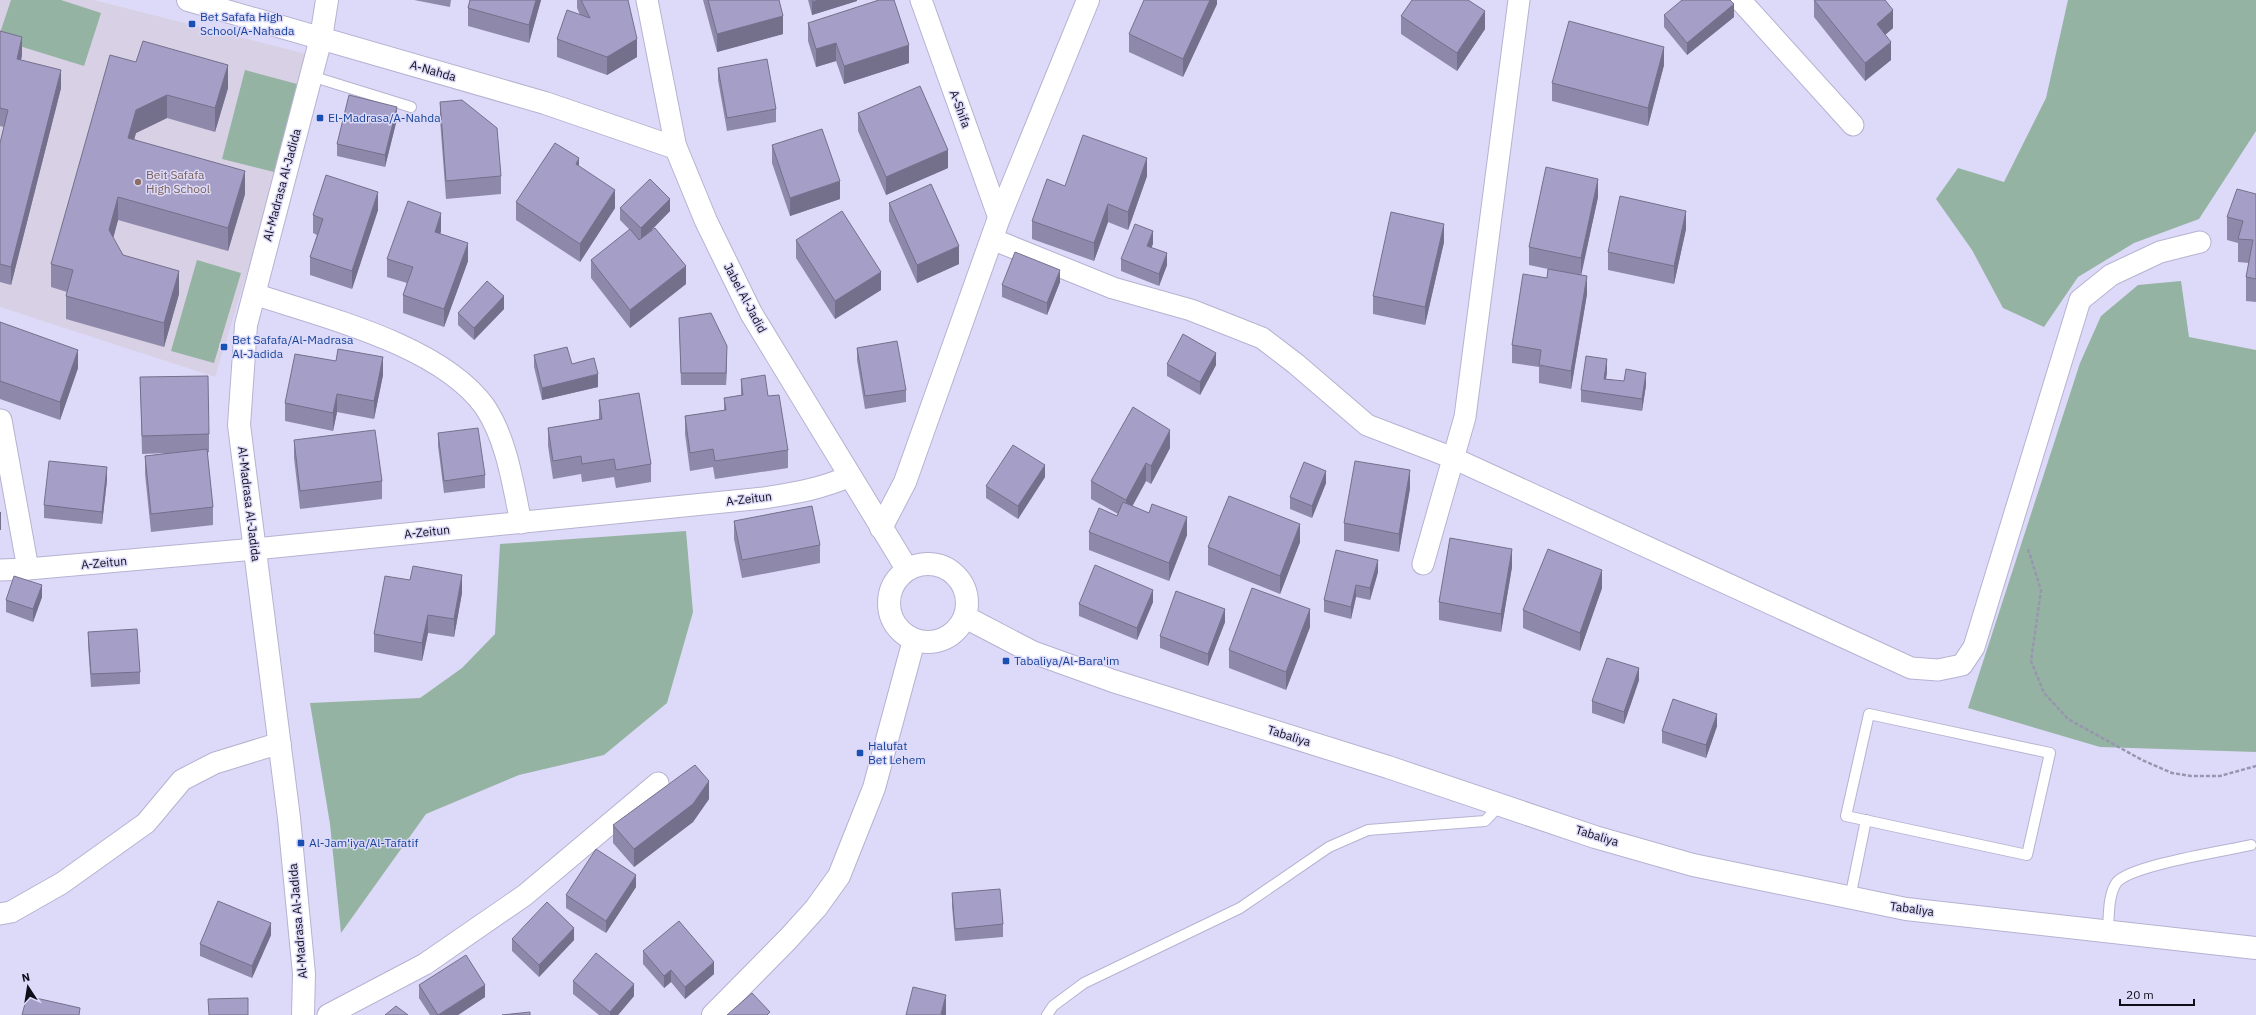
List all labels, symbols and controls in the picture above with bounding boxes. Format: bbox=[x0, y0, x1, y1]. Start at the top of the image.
place label: Bet Safafa High School/A-Nahada bbox=[200, 9, 295, 38]
marker: Bet Safafa High School/A-Nahada bbox=[187, 19, 197, 29]
street label: A-Nahda bbox=[408, 57, 459, 84]
street label: A-Shifa bbox=[947, 88, 974, 130]
place label: El-Madrasa/A-Nahda bbox=[328, 110, 441, 125]
marker: El-Madrasa/A-Nahda bbox=[315, 113, 325, 123]
street label: Al-Madrasa Al-Jadida bbox=[259, 126, 304, 243]
place label: Beit Safafa High School bbox=[146, 167, 210, 196]
marker: Beit Safafa High School bbox=[133, 177, 143, 187]
street label: Jabel Al-Jadid bbox=[721, 260, 770, 335]
place label: Bet Safafa/Al-Madrasa Al-Jadida bbox=[232, 332, 354, 361]
marker: Bet Safafa/Al-Madrasa Al-Jadida bbox=[219, 342, 229, 352]
street label: Al-Madrasa Al-Jadida bbox=[235, 446, 264, 563]
street label: A-Zeitun bbox=[725, 488, 773, 509]
street label: A-Zeitun bbox=[403, 522, 451, 541]
street label: A-Zeitun bbox=[80, 553, 128, 572]
place label: Tabaliya/Al-Bara'im bbox=[1014, 653, 1119, 668]
marker: Tabaliya/Al-Bara'im bbox=[1001, 656, 1011, 666]
street label: Tabaliya bbox=[1266, 722, 1313, 749]
place label: Halufat Bet Lehem bbox=[868, 738, 926, 767]
marker: Halufat Bet Lehem bbox=[855, 748, 865, 758]
street label: Tabaliya bbox=[1574, 822, 1621, 849]
place label: Al-Jam'iya/Al-Tafatif bbox=[309, 835, 418, 850]
marker: Al-Jam'iya/Al-Tafatif bbox=[296, 838, 306, 848]
street label: Al-Madrasa Al-Jadida bbox=[285, 862, 310, 979]
street label: Tabaliya bbox=[1889, 898, 1936, 919]
north arrow bbox=[8, 967, 48, 1007]
text: N bbox=[21, 970, 31, 985]
scale bar bbox=[2120, 981, 2194, 1007]
text: 20 m bbox=[2126, 987, 2154, 1002]

